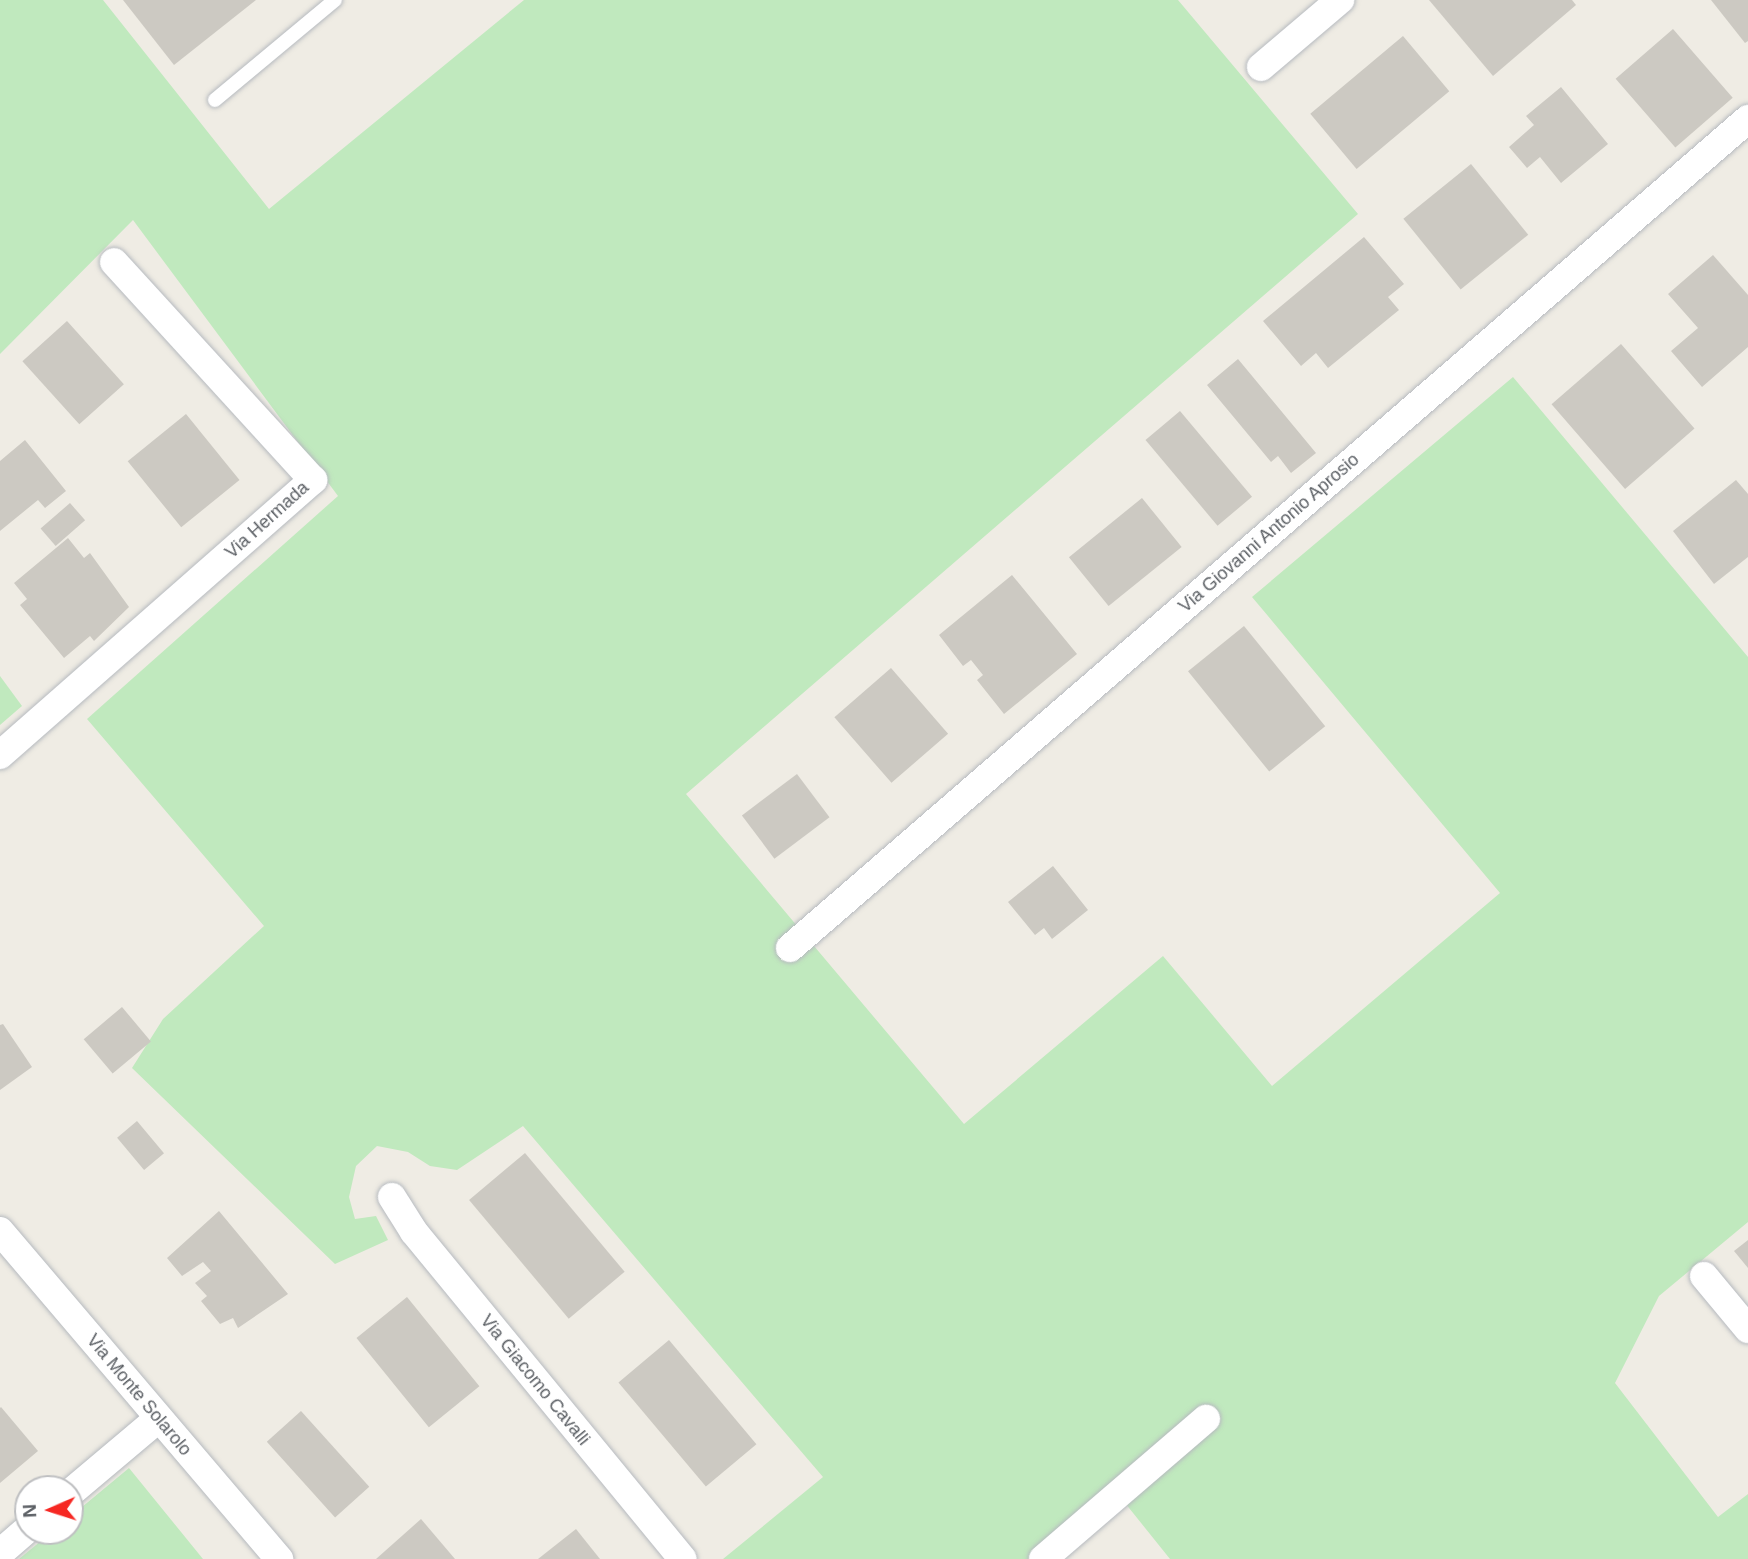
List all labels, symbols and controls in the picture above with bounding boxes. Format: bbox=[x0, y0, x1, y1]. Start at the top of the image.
street label: Via Giovanni Antonio Aprosio bbox=[1174, 448, 1364, 618]
street label: Via Hermada bbox=[221, 477, 313, 563]
street label: Via Giacomo Cavalli bbox=[476, 1310, 594, 1450]
street label: Via Monte Solarolo bbox=[82, 1330, 196, 1460]
north arrow bbox=[14, 1475, 84, 1545]
text: N bbox=[19, 1504, 40, 1518]

